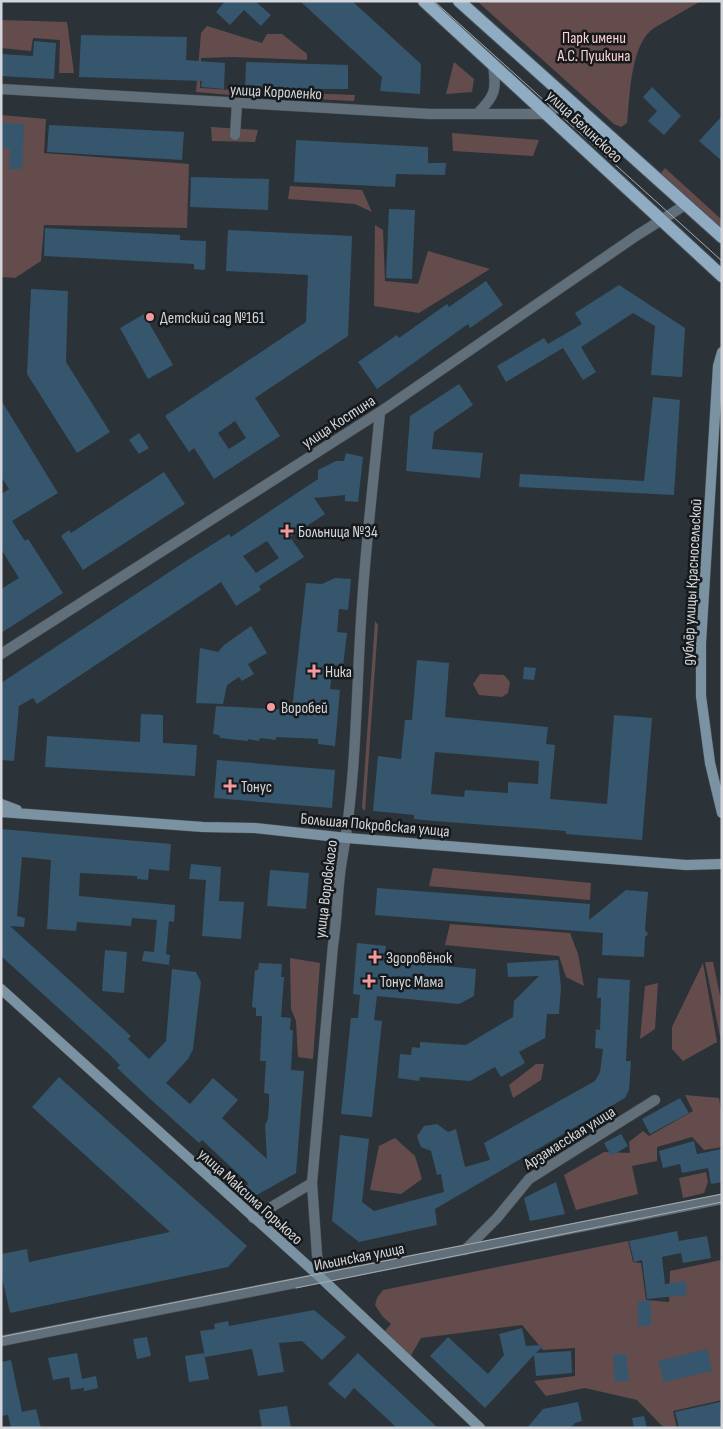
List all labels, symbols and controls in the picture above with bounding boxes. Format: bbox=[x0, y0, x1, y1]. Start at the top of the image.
park label: Парк имени А.С. Пушкина bbox=[557, 29, 630, 66]
street label: улица Короленко bbox=[229, 81, 322, 104]
street label: улица Белинского bbox=[542, 87, 626, 167]
place label: Детский сад №161 bbox=[160, 309, 265, 328]
marker: Детский сад №161 bbox=[144, 311, 156, 323]
street label: улица Костина bbox=[299, 392, 379, 453]
street label: дублёр улицы Красносельской bbox=[679, 498, 706, 666]
place label: Больница №34 bbox=[298, 523, 378, 542]
marker: Больница №34 bbox=[280, 524, 294, 538]
place label: Ника bbox=[325, 663, 352, 682]
marker: Ника bbox=[307, 664, 321, 678]
place label: Воробей bbox=[281, 699, 328, 718]
marker: Воробей bbox=[265, 701, 277, 713]
place label: Тонус bbox=[241, 778, 272, 797]
marker: Тонус bbox=[223, 779, 237, 793]
street label: Большая Покровская улица bbox=[299, 810, 450, 841]
street label: улица Воровского bbox=[311, 839, 342, 939]
place label: Здоровёнок bbox=[386, 949, 453, 968]
marker: Здоровёнок bbox=[368, 950, 382, 964]
place label: Тонус Мама bbox=[380, 973, 443, 992]
marker: Тонус Мама bbox=[362, 974, 376, 988]
street label: Арзамасская улица bbox=[520, 1103, 619, 1175]
street label: улица Максима Горького bbox=[194, 1145, 306, 1249]
street label: Ильинская улица bbox=[312, 1239, 406, 1276]

